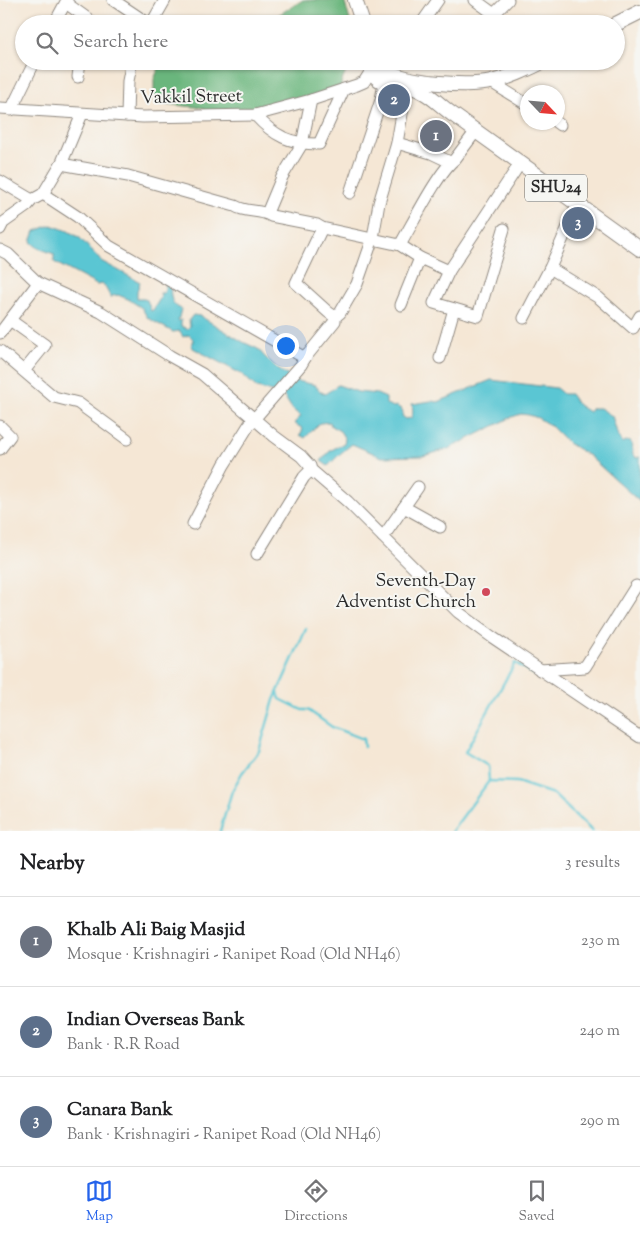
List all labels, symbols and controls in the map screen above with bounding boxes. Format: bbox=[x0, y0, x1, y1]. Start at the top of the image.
search box bbox=[15, 15, 625, 70]
icon: search bbox=[33, 29, 61, 57]
text: Search here bbox=[73, 29, 168, 56]
pin: 2 bbox=[378, 81, 410, 119]
street label: Vakkil Street bbox=[140, 84, 242, 112]
north arrow bbox=[520, 85, 565, 130]
pin: 1 bbox=[420, 117, 452, 155]
road number: SHU24 bbox=[525, 174, 587, 202]
pin: 3 bbox=[562, 204, 594, 242]
your location bbox=[273, 333, 299, 359]
place label: Seventh-Day Adventist Church bbox=[336, 569, 476, 616]
marker: Seventh-Day Adventist Church bbox=[480, 586, 492, 598]
text: Nearby bbox=[20, 849, 85, 879]
text: 3 results bbox=[565, 852, 620, 875]
text: Khalb Ali Baig Masjid bbox=[67, 917, 245, 944]
text: 1 bbox=[33, 930, 39, 953]
text: 230 m bbox=[581, 930, 620, 953]
text: Mosque · Krishnagiri - Ranipet Road (Old NH46) bbox=[67, 944, 401, 967]
text: Indian Overseas Bank bbox=[67, 1007, 245, 1034]
text: 2 bbox=[32, 1020, 40, 1043]
text: 240 m bbox=[579, 1020, 620, 1043]
text: Bank · R.R Road bbox=[67, 1034, 180, 1057]
text: Canara Bank bbox=[67, 1097, 173, 1124]
text: 3 bbox=[33, 1110, 39, 1133]
text: 290 m bbox=[580, 1110, 620, 1133]
text: Bank · Krishnagiri - Ranipet Road (Old NH46) bbox=[67, 1124, 381, 1147]
tab: Map bbox=[85, 1177, 113, 1227]
tab: Directions bbox=[284, 1177, 348, 1227]
tab: Saved bbox=[519, 1177, 554, 1227]

